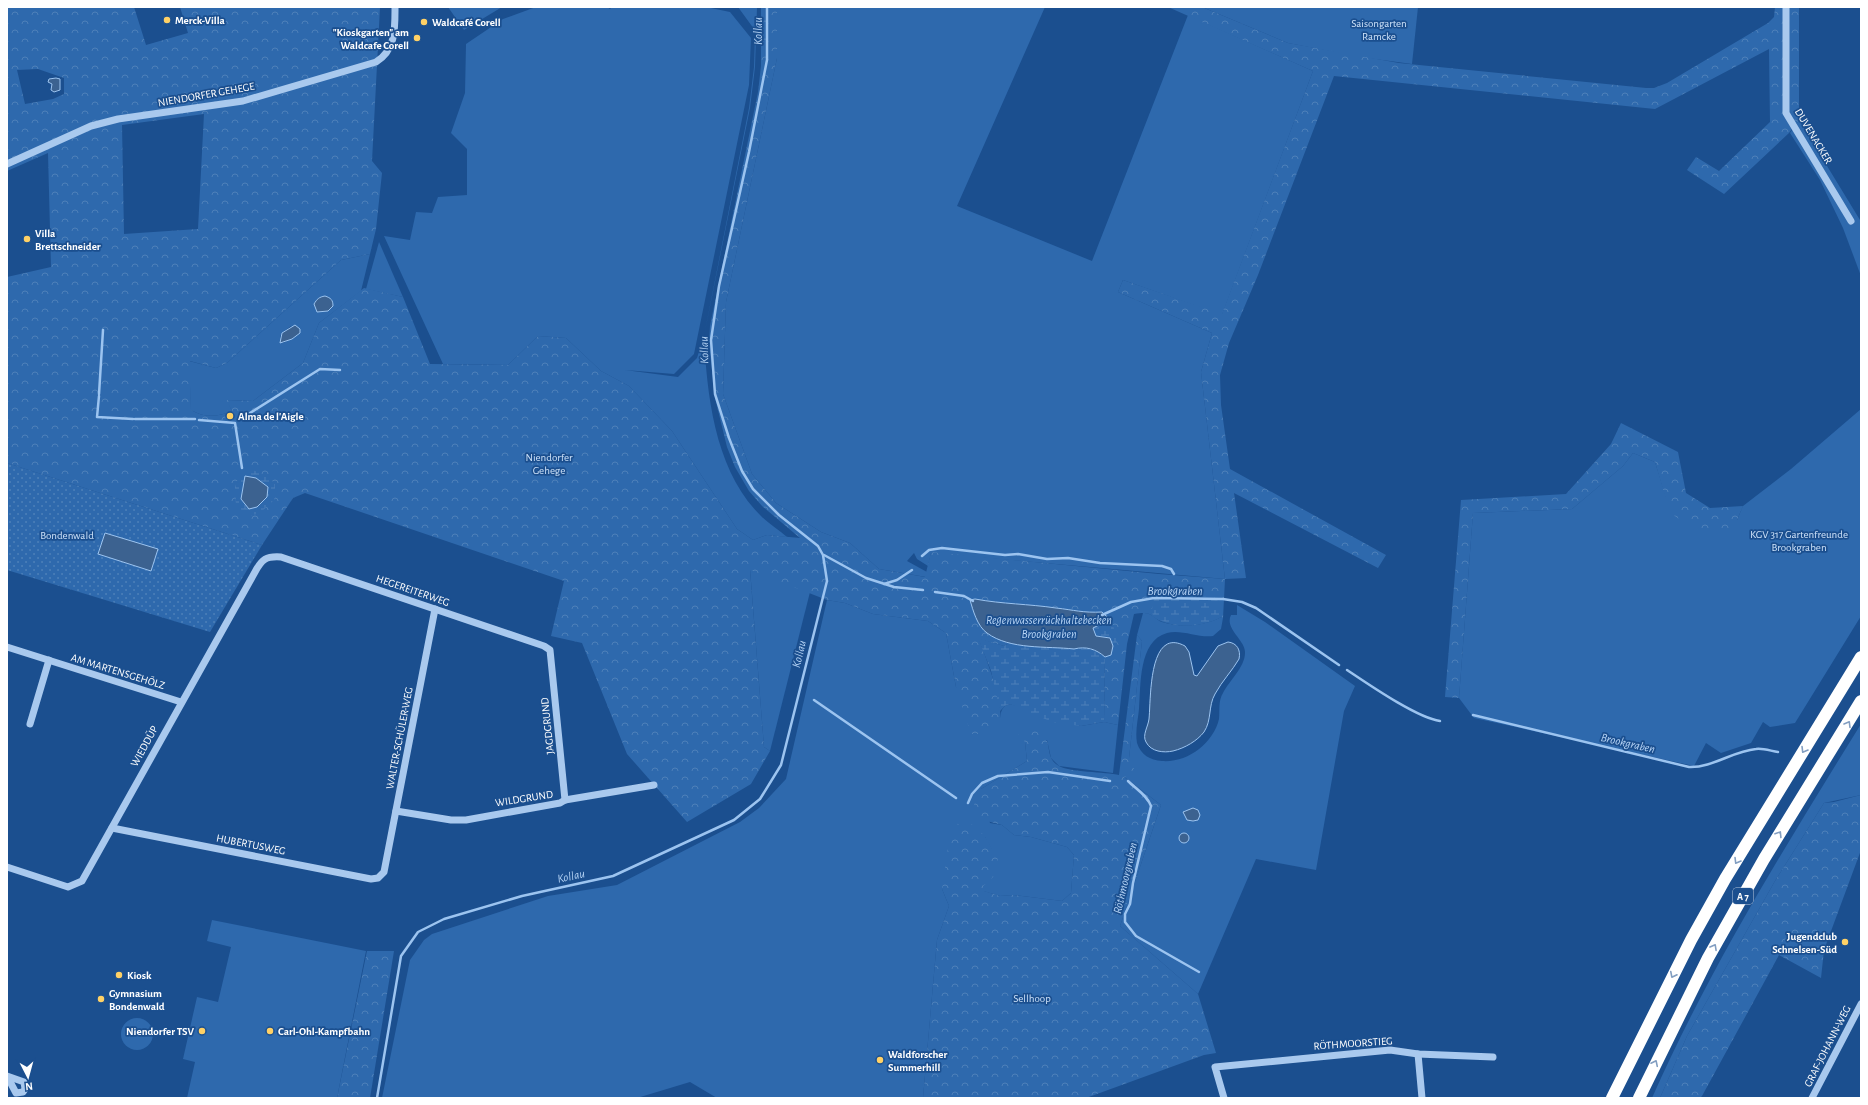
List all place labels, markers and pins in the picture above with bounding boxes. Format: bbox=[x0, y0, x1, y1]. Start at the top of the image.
marker: Merck-Villa bbox=[162, 15, 172, 25]
place label: Merck-Villa bbox=[175, 15, 226, 26]
marker: Waldcafé Corell bbox=[419, 17, 429, 27]
place label: Waldcafé Corell bbox=[432, 17, 501, 28]
place label: "Kioskgarten" am Waldcafe Corell bbox=[333, 27, 409, 51]
marker: "Kioskgarten" am Waldcafe Corell bbox=[412, 33, 422, 43]
place label: Villa Brettschneider bbox=[35, 228, 101, 252]
marker: Villa Brettschneider bbox=[22, 234, 32, 244]
marker: Alma de l'Aigle bbox=[225, 411, 235, 421]
place label: Alma de l'Aigle bbox=[238, 411, 304, 422]
place label: Jugendclub Schnelsen-Süd bbox=[1772, 931, 1837, 955]
marker: Jugendclub Schnelsen-Süd bbox=[1840, 937, 1850, 947]
marker: Kiosk bbox=[114, 970, 124, 980]
place label: Kiosk bbox=[127, 970, 152, 981]
place label: Gymnasium Bondenwald bbox=[109, 988, 165, 1012]
marker: Gymnasium Bondenwald bbox=[96, 994, 106, 1004]
place label: Niendorfer TSV bbox=[126, 1026, 195, 1037]
marker: Niendorfer TSV bbox=[197, 1026, 207, 1036]
marker: Carl-Ohl-Kampfbahn bbox=[265, 1026, 275, 1036]
place label: Carl-Ohl-Kampfbahn bbox=[278, 1026, 370, 1037]
place label: Waldforscher Summerhill bbox=[888, 1049, 947, 1073]
marker: Waldforscher Summerhill bbox=[875, 1055, 885, 1065]

